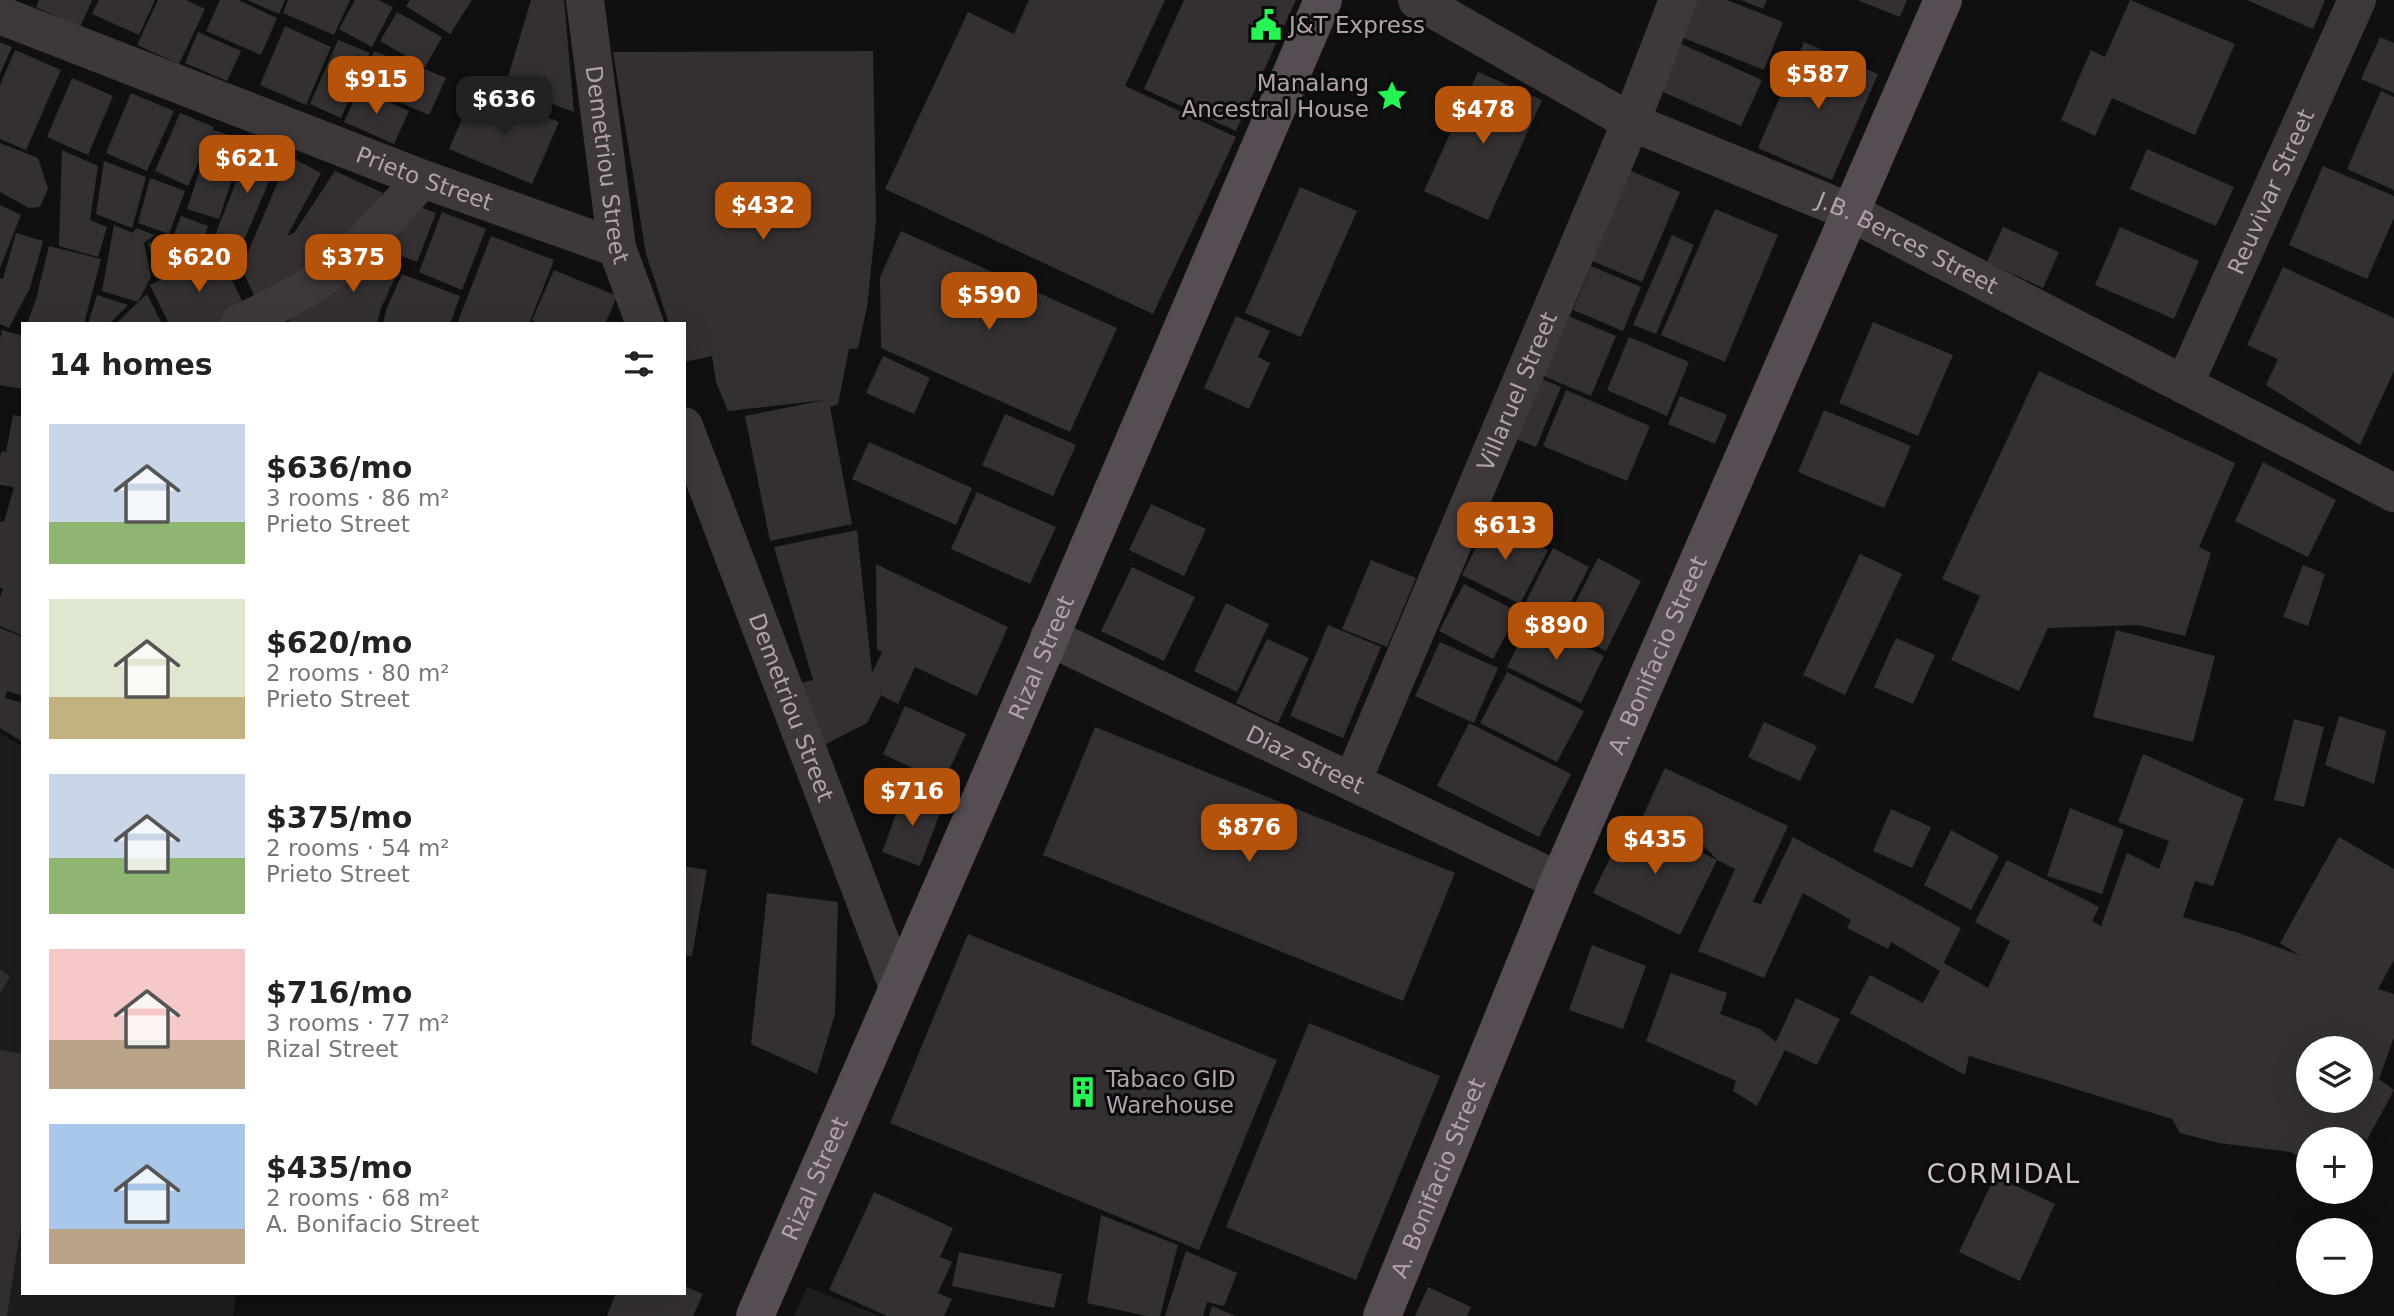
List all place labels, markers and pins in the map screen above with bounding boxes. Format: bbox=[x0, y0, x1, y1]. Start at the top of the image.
public building icon: J&T Express bbox=[1249, 8, 1283, 42]
place label: J&T Express bbox=[1287, 12, 1425, 38]
pin: $587 bbox=[1777, 52, 1859, 111]
pin: $915 bbox=[335, 57, 417, 116]
place label: Manalang Ancestral House bbox=[1182, 70, 1369, 122]
pin: $636 bbox=[463, 76, 545, 136]
place icon: Manalang Ancestral House bbox=[1375, 79, 1409, 113]
pin: $478 bbox=[1442, 86, 1524, 146]
pin: $621 bbox=[206, 136, 288, 195]
pin: $432 bbox=[722, 182, 804, 242]
pin: $620 bbox=[158, 234, 240, 294]
pin: $375 bbox=[312, 234, 394, 294]
pin: $590 bbox=[948, 272, 1030, 332]
pin: $613 bbox=[1464, 503, 1546, 562]
pin: $890 bbox=[1515, 602, 1597, 662]
pin: $716 bbox=[871, 768, 953, 828]
pin: $876 bbox=[1208, 804, 1290, 864]
pin: $435 bbox=[1614, 816, 1696, 876]
place label: Tabaco GID Warehouse bbox=[1105, 1066, 1235, 1118]
building icon: Tabaco GID Warehouse bbox=[1066, 1075, 1100, 1109]

